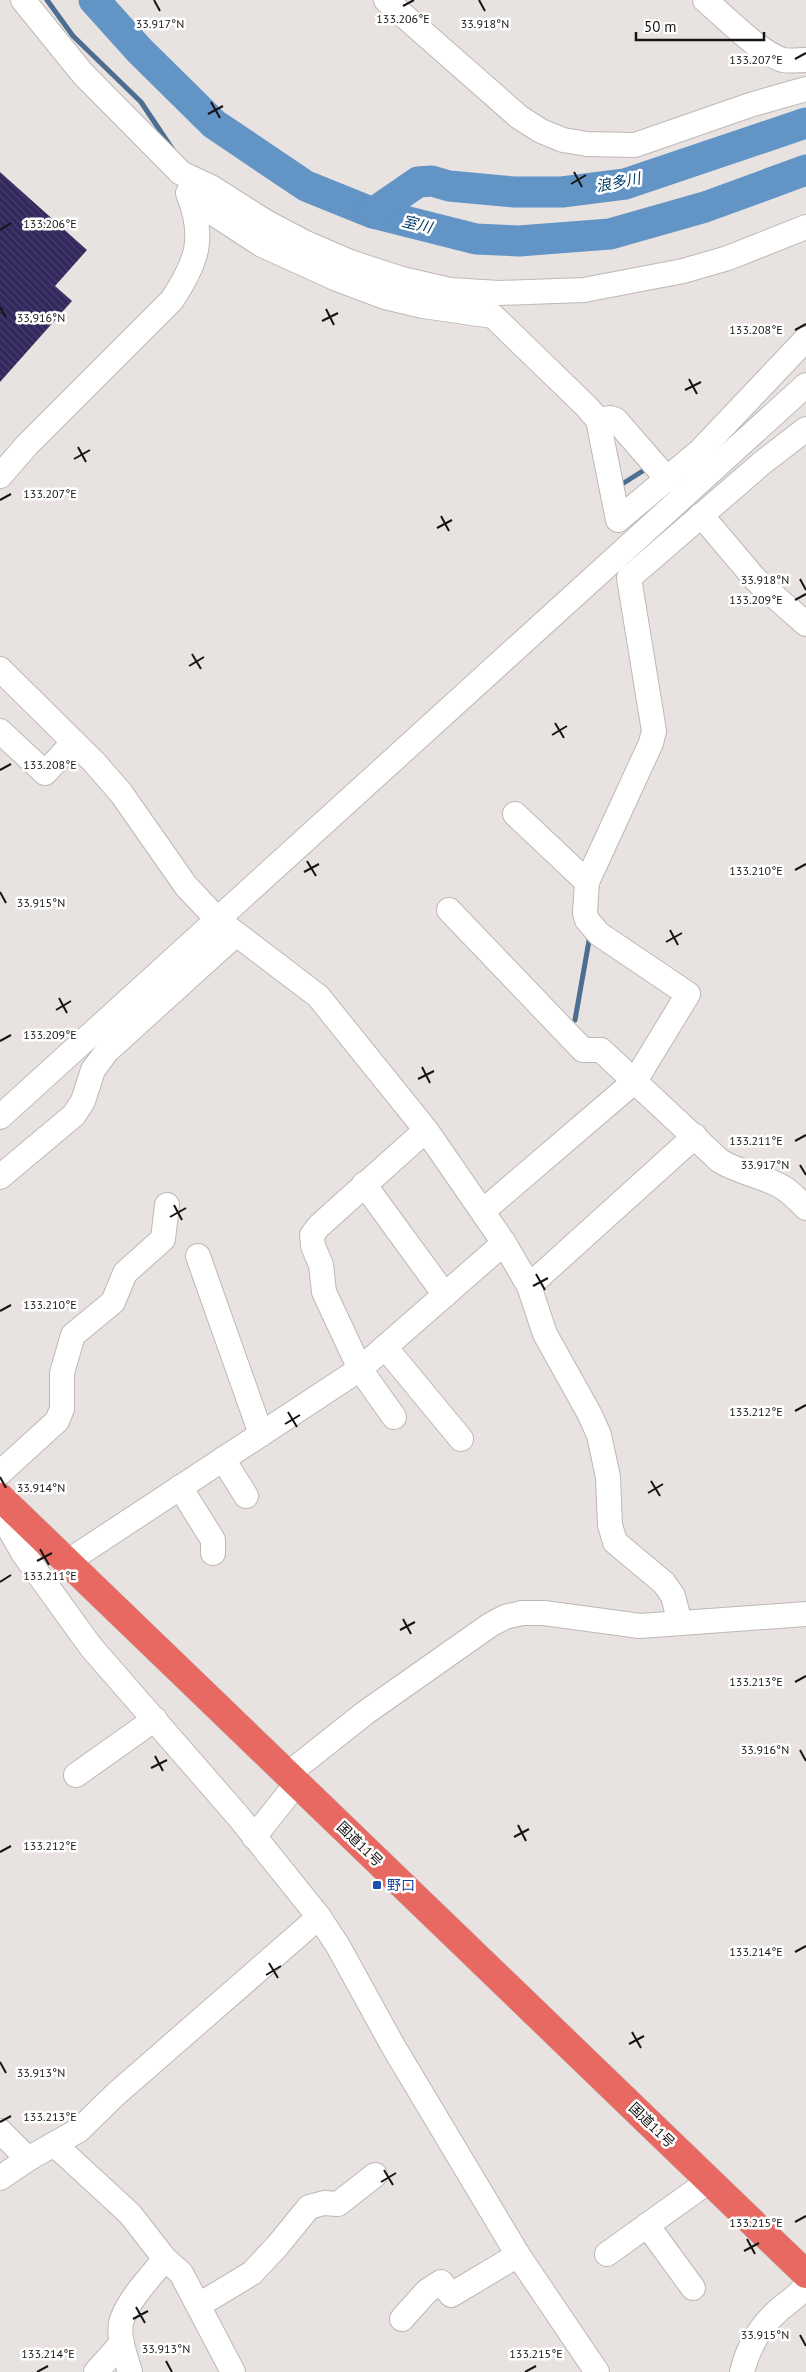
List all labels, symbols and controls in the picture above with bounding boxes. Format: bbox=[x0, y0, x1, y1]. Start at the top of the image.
scale bar bbox=[636, 10, 764, 42]
text: 133.206°E bbox=[376, 11, 430, 26]
text: 33.917°N bbox=[136, 16, 184, 31]
text: 33.918°N bbox=[461, 16, 509, 31]
text: 50 m bbox=[644, 17, 677, 36]
text: 133.207°E bbox=[729, 52, 783, 67]
water label: 浪多川 bbox=[594, 168, 644, 196]
water label: 室川 bbox=[400, 211, 436, 237]
text: 133.206°E bbox=[23, 216, 77, 231]
text: 33.916°N bbox=[17, 310, 65, 325]
text: 133.208°E bbox=[729, 322, 783, 337]
text: 133.207°E bbox=[23, 486, 77, 501]
text: 33.918°N bbox=[741, 572, 789, 587]
text: 133.209°E bbox=[729, 592, 783, 607]
text: 133.208°E bbox=[23, 757, 77, 772]
text: 133.210°E bbox=[729, 863, 783, 878]
text: 33.915°N bbox=[17, 895, 65, 910]
text: 133.209°E bbox=[23, 1027, 77, 1042]
text: 133.211°E bbox=[729, 1133, 783, 1148]
text: 33.917°N bbox=[741, 1157, 789, 1172]
text: 133.210°E bbox=[23, 1297, 77, 1312]
text: 133.212°E bbox=[729, 1404, 783, 1419]
text: 33.914°N bbox=[17, 1480, 65, 1495]
text: 133.211°E bbox=[23, 1568, 77, 1583]
text: 133.213°E bbox=[729, 1674, 783, 1689]
text: 33.916°N bbox=[741, 1742, 789, 1757]
street label: 国道11号 bbox=[333, 1818, 387, 1870]
text: 133.212°E bbox=[23, 1838, 77, 1853]
place label: 野口 bbox=[387, 1876, 415, 1894]
marker: 野口 bbox=[371, 1879, 383, 1891]
text: 133.214°E bbox=[729, 1944, 783, 1959]
text: 33.913°N bbox=[17, 2065, 65, 2080]
street label: 国道11号 bbox=[625, 2099, 679, 2151]
text: 133.213°E bbox=[23, 2109, 77, 2124]
text: 133.215°E bbox=[729, 2215, 783, 2230]
text: 33.915°N bbox=[741, 2327, 789, 2342]
text: 33.913°N bbox=[142, 2341, 190, 2356]
text: 133.214°E bbox=[21, 2346, 75, 2361]
text: 133.215°E bbox=[509, 2346, 563, 2361]

